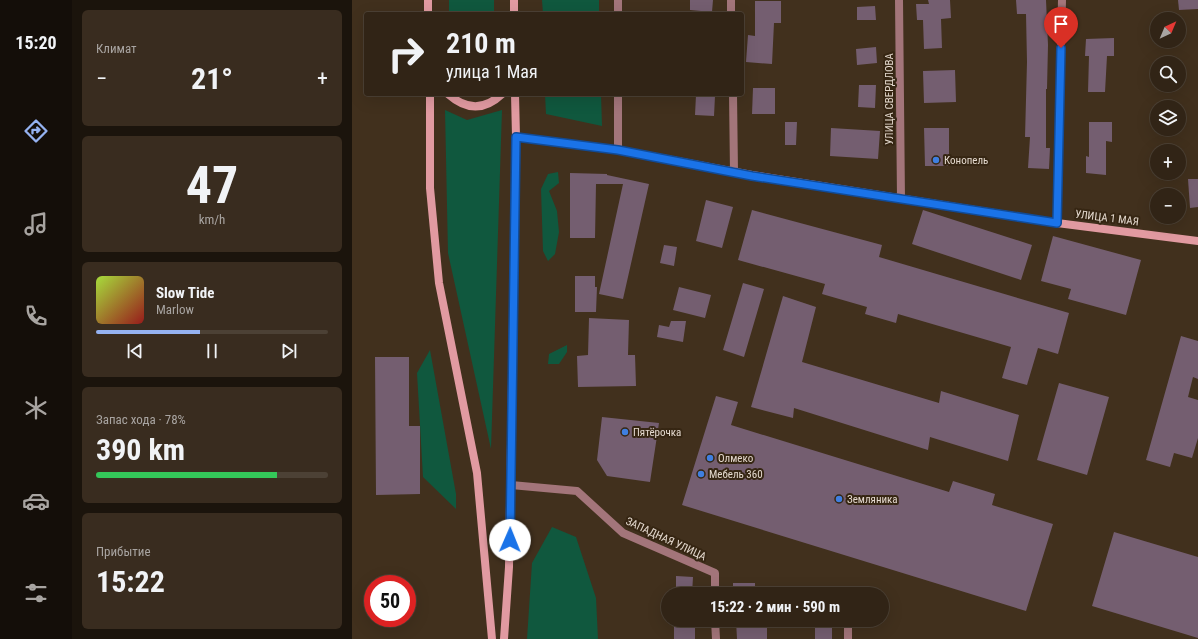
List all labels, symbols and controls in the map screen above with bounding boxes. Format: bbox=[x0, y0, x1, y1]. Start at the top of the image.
pin bbox=[1044, 7.0, 1078, 48]
north arrow bbox=[1150, 12, 1186, 48]
map controls bbox=[1150, 12, 1186, 224]
icon: arrive bbox=[1050, 13, 1072, 35]
text: 210 m bbox=[446, 27, 516, 60]
icon: right bbox=[380, 28, 432, 80]
text: 15:20 bbox=[15, 32, 57, 53]
text: Климат bbox=[96, 41, 137, 56]
street label: УЛИЦА СВЕРДЛОВА bbox=[883, 52, 896, 145]
button: search bbox=[1150, 56, 1186, 92]
text: 21° bbox=[191, 61, 233, 96]
text: улица 1 Мая bbox=[446, 61, 538, 82]
text: − bbox=[96, 66, 107, 91]
text: + bbox=[317, 66, 328, 91]
button: layers bbox=[1150, 100, 1186, 136]
icon: directions bbox=[22, 117, 50, 145]
button: + bbox=[1150, 144, 1186, 180]
place label: Конопель bbox=[944, 154, 988, 167]
text: 47 bbox=[186, 155, 238, 216]
marker: Конопель bbox=[931, 155, 941, 165]
button: − bbox=[1150, 188, 1186, 224]
street label: УЛИЦА 1 МАЯ bbox=[1074, 208, 1140, 228]
icon: music bbox=[22, 210, 50, 238]
text: km/h bbox=[199, 212, 225, 227]
text: Slow Tide bbox=[156, 284, 214, 302]
icon: phone bbox=[22, 302, 50, 330]
text: Marlow bbox=[156, 302, 194, 317]
icon: previous bbox=[124, 340, 146, 362]
icon: pause bbox=[201, 340, 223, 362]
icon: next bbox=[278, 340, 300, 362]
icon: climate bbox=[22, 394, 50, 422]
text: Запас хода · 78% bbox=[96, 412, 186, 427]
place label: Пятёрочка bbox=[633, 426, 681, 439]
marker: Пятёрочка bbox=[620, 427, 630, 437]
text: 390 km bbox=[96, 432, 185, 467]
place label: Олмеко bbox=[718, 452, 754, 465]
marker: Олмеко bbox=[705, 453, 715, 463]
place label: Мебель 360 bbox=[709, 468, 763, 481]
marker: Мебель 360 bbox=[696, 469, 706, 479]
icon: car bbox=[22, 487, 50, 515]
place label: Земляника bbox=[847, 493, 898, 506]
marker: Земляника bbox=[834, 494, 844, 504]
street label: ЗАПАДНАЯ УЛИЦА bbox=[624, 515, 709, 564]
position arrow bbox=[489, 519, 531, 561]
text: Прибытие bbox=[96, 544, 151, 559]
text: 15:22 bbox=[96, 564, 165, 599]
speed limit sign: 50 bbox=[364, 575, 416, 627]
icon: filters bbox=[22, 579, 50, 607]
text: 15:22 · 2 мин · 590 m bbox=[710, 598, 840, 616]

